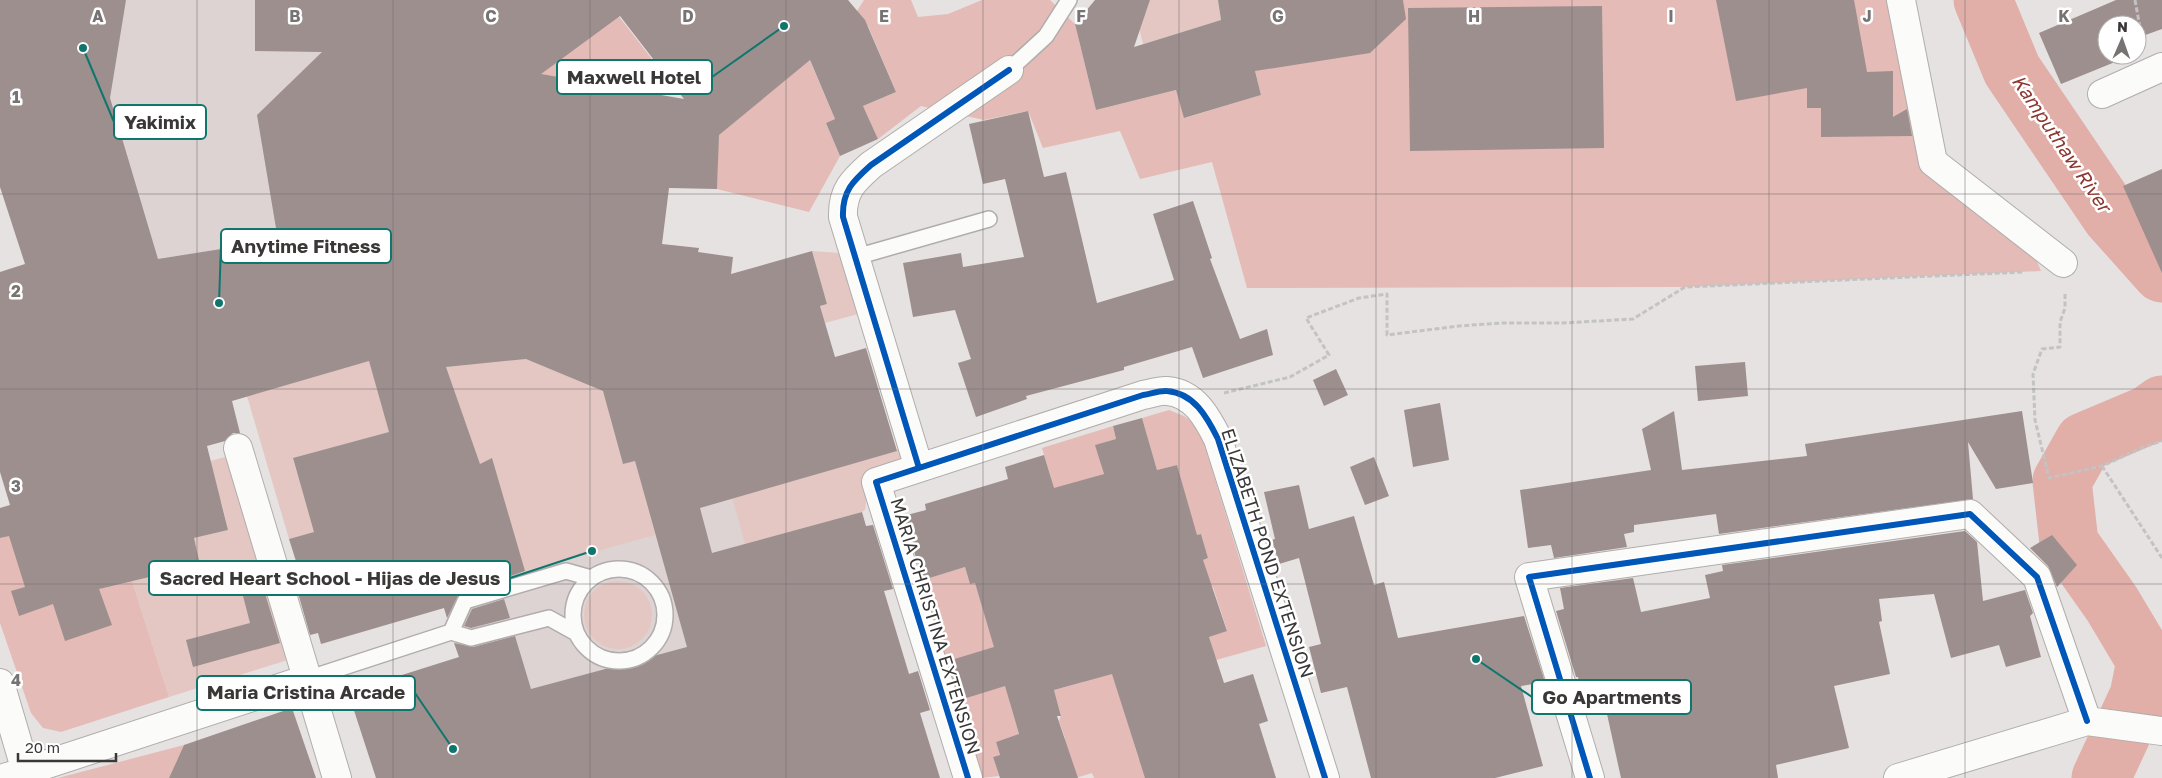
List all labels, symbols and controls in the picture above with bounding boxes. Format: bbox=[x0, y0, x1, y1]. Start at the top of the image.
text: A bbox=[92, 6, 104, 26]
text: B bbox=[289, 6, 301, 26]
text: C bbox=[485, 6, 497, 26]
text: D bbox=[682, 6, 694, 26]
text: E bbox=[879, 6, 889, 26]
text: F bbox=[1076, 6, 1086, 26]
text: G bbox=[1272, 6, 1284, 26]
text: H bbox=[1468, 6, 1480, 26]
text: I bbox=[1668, 6, 1674, 26]
text: J bbox=[1862, 6, 1872, 26]
text: K bbox=[2058, 6, 2070, 26]
north arrow bbox=[2097, 15, 2147, 65]
text: N bbox=[2117, 18, 2128, 35]
callout: Maxwell Hotel bbox=[557, 60, 712, 94]
text: Maxwell Hotel bbox=[567, 65, 701, 88]
water label: Kamputhaw River bbox=[2008, 70, 2118, 218]
text: 1 bbox=[12, 87, 20, 107]
callout: Yakimix bbox=[114, 105, 206, 139]
text: Yakimix bbox=[124, 110, 196, 133]
callout: Anytime Fitness bbox=[221, 229, 391, 263]
text: Anytime Fitness bbox=[231, 234, 381, 257]
text: 2 bbox=[11, 281, 21, 301]
street label: ELIZABETH POND EXTENSION bbox=[1217, 425, 1319, 681]
text: 3 bbox=[11, 476, 21, 496]
street label: MARIA CHRISTINA EXTENSION bbox=[886, 495, 986, 757]
callout: Sacred Heart School - Hijas de Jesus bbox=[149, 561, 510, 595]
text: Sacred Heart School - Hijas de Jesus bbox=[160, 566, 501, 589]
text: 4 bbox=[11, 670, 21, 690]
callout: Maria Cristina Arcade bbox=[197, 676, 415, 710]
text: Maria Cristina Arcade bbox=[207, 680, 405, 703]
callout: Go Apartments bbox=[1532, 680, 1691, 714]
text: Go Apartments bbox=[1542, 685, 1682, 708]
scale bar bbox=[18, 730, 115, 762]
text: 20 m bbox=[25, 738, 60, 756]

